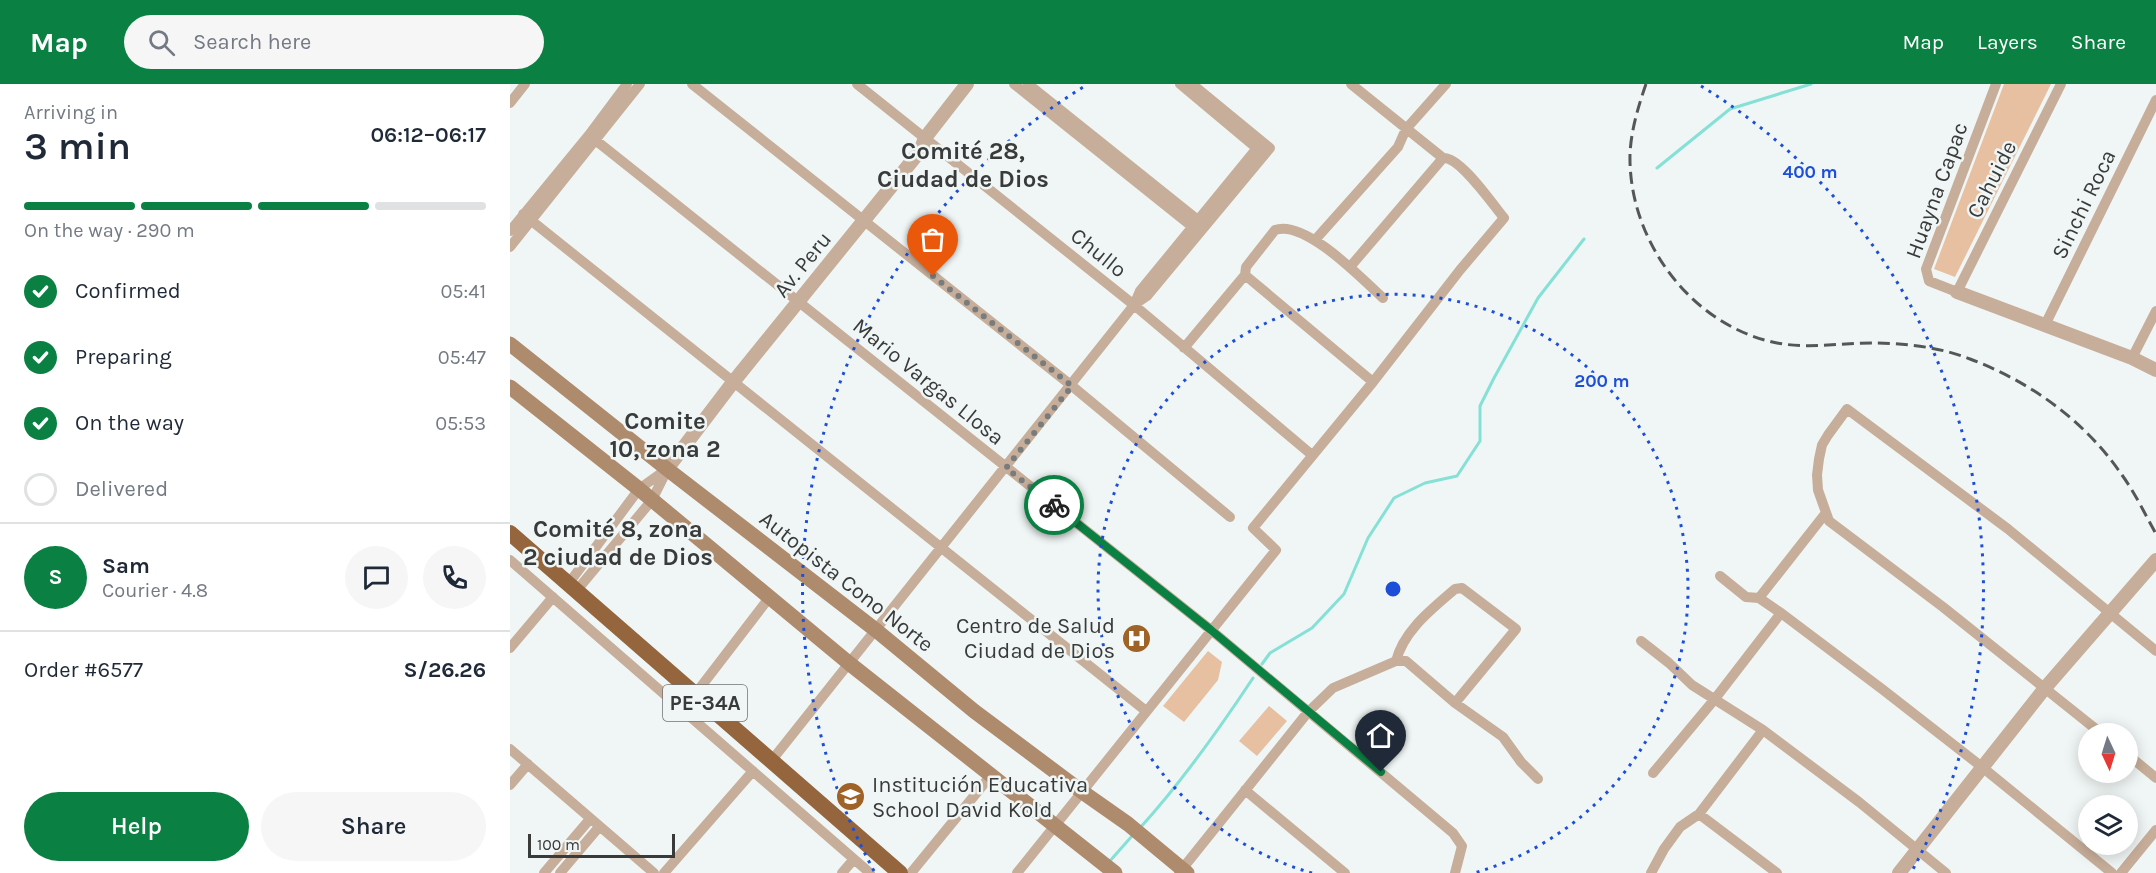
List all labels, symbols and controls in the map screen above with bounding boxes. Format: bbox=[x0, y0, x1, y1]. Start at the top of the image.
search box bbox=[124, 15, 544, 69]
text: Map bbox=[30, 26, 88, 59]
icon: search bbox=[145, 26, 178, 59]
text: Search here bbox=[193, 29, 311, 55]
text: Map bbox=[1902, 30, 1944, 54]
text: Layers bbox=[1977, 30, 2038, 54]
text: Share bbox=[2071, 30, 2126, 54]
text: Arriving in bbox=[24, 101, 118, 124]
street label: Huayna Capac bbox=[1900, 119, 1974, 262]
text: 06:12–06:17 bbox=[370, 122, 486, 148]
text: 3 min bbox=[24, 123, 131, 169]
district label: Comité 28, Ciudad de Dios bbox=[877, 137, 1049, 193]
street label: Cahuide bbox=[1961, 137, 2022, 222]
street label: Sinchi Roca bbox=[2046, 145, 2122, 263]
text: 400 m bbox=[1782, 161, 1838, 183]
pin bbox=[907, 214, 958, 276]
text: On the way · 290 m bbox=[24, 219, 195, 242]
street label: Chullo bbox=[1065, 222, 1132, 283]
icon: bag bbox=[916, 223, 949, 256]
street label: Av. Peru bbox=[768, 226, 837, 303]
icon: check bbox=[24, 275, 57, 308]
text: Confirmed bbox=[75, 278, 181, 304]
text: 05:41 bbox=[440, 280, 486, 303]
street label: Mario Vargas Llosa bbox=[847, 313, 1009, 451]
icon: check bbox=[24, 341, 57, 374]
text: Preparing bbox=[75, 344, 172, 370]
text: 05:47 bbox=[438, 346, 486, 369]
text: 200 m bbox=[1574, 370, 1630, 392]
icon: check bbox=[24, 407, 57, 440]
district label: Comite 10, zona 2 bbox=[610, 407, 720, 463]
text: On the way bbox=[75, 410, 184, 436]
text: 05:53 bbox=[435, 412, 486, 435]
courier bbox=[1024, 475, 1084, 535]
text: Delivered bbox=[75, 476, 168, 502]
icon: bike bbox=[1038, 489, 1071, 522]
street label: Autopista Cono Norte bbox=[754, 506, 938, 658]
district label: Comité 8, zona 2 ciudad de Dios bbox=[523, 515, 713, 571]
button: chat bbox=[345, 546, 408, 609]
button: phone bbox=[423, 546, 486, 609]
text: Sam bbox=[102, 553, 150, 579]
text: S bbox=[48, 564, 63, 590]
text: Courier · 4.8 bbox=[102, 579, 208, 602]
centre of rings bbox=[1383, 579, 1403, 599]
place label: Centro de Salud Ciudad de Dios bbox=[956, 613, 1115, 664]
hospital icon: Centro de Salud Ciudad de Dios bbox=[1120, 622, 1152, 654]
text: Order #6577 bbox=[24, 657, 143, 683]
text: S/26.26 bbox=[404, 657, 486, 683]
road number: PE-34A bbox=[663, 685, 747, 721]
pin bbox=[1355, 710, 1406, 772]
icon: home bbox=[1364, 719, 1397, 752]
north arrow bbox=[2078, 723, 2138, 783]
map controls bbox=[2078, 723, 2138, 855]
place label: Institución Educativa School David Kold bbox=[872, 772, 1088, 823]
school or university icon: Institución Educativa School David Kold bbox=[835, 781, 867, 813]
button: Help bbox=[24, 792, 249, 861]
button: Share bbox=[261, 792, 486, 861]
button: layers bbox=[2078, 795, 2138, 855]
scale bar bbox=[528, 831, 675, 858]
text: 100 m bbox=[537, 835, 580, 854]

